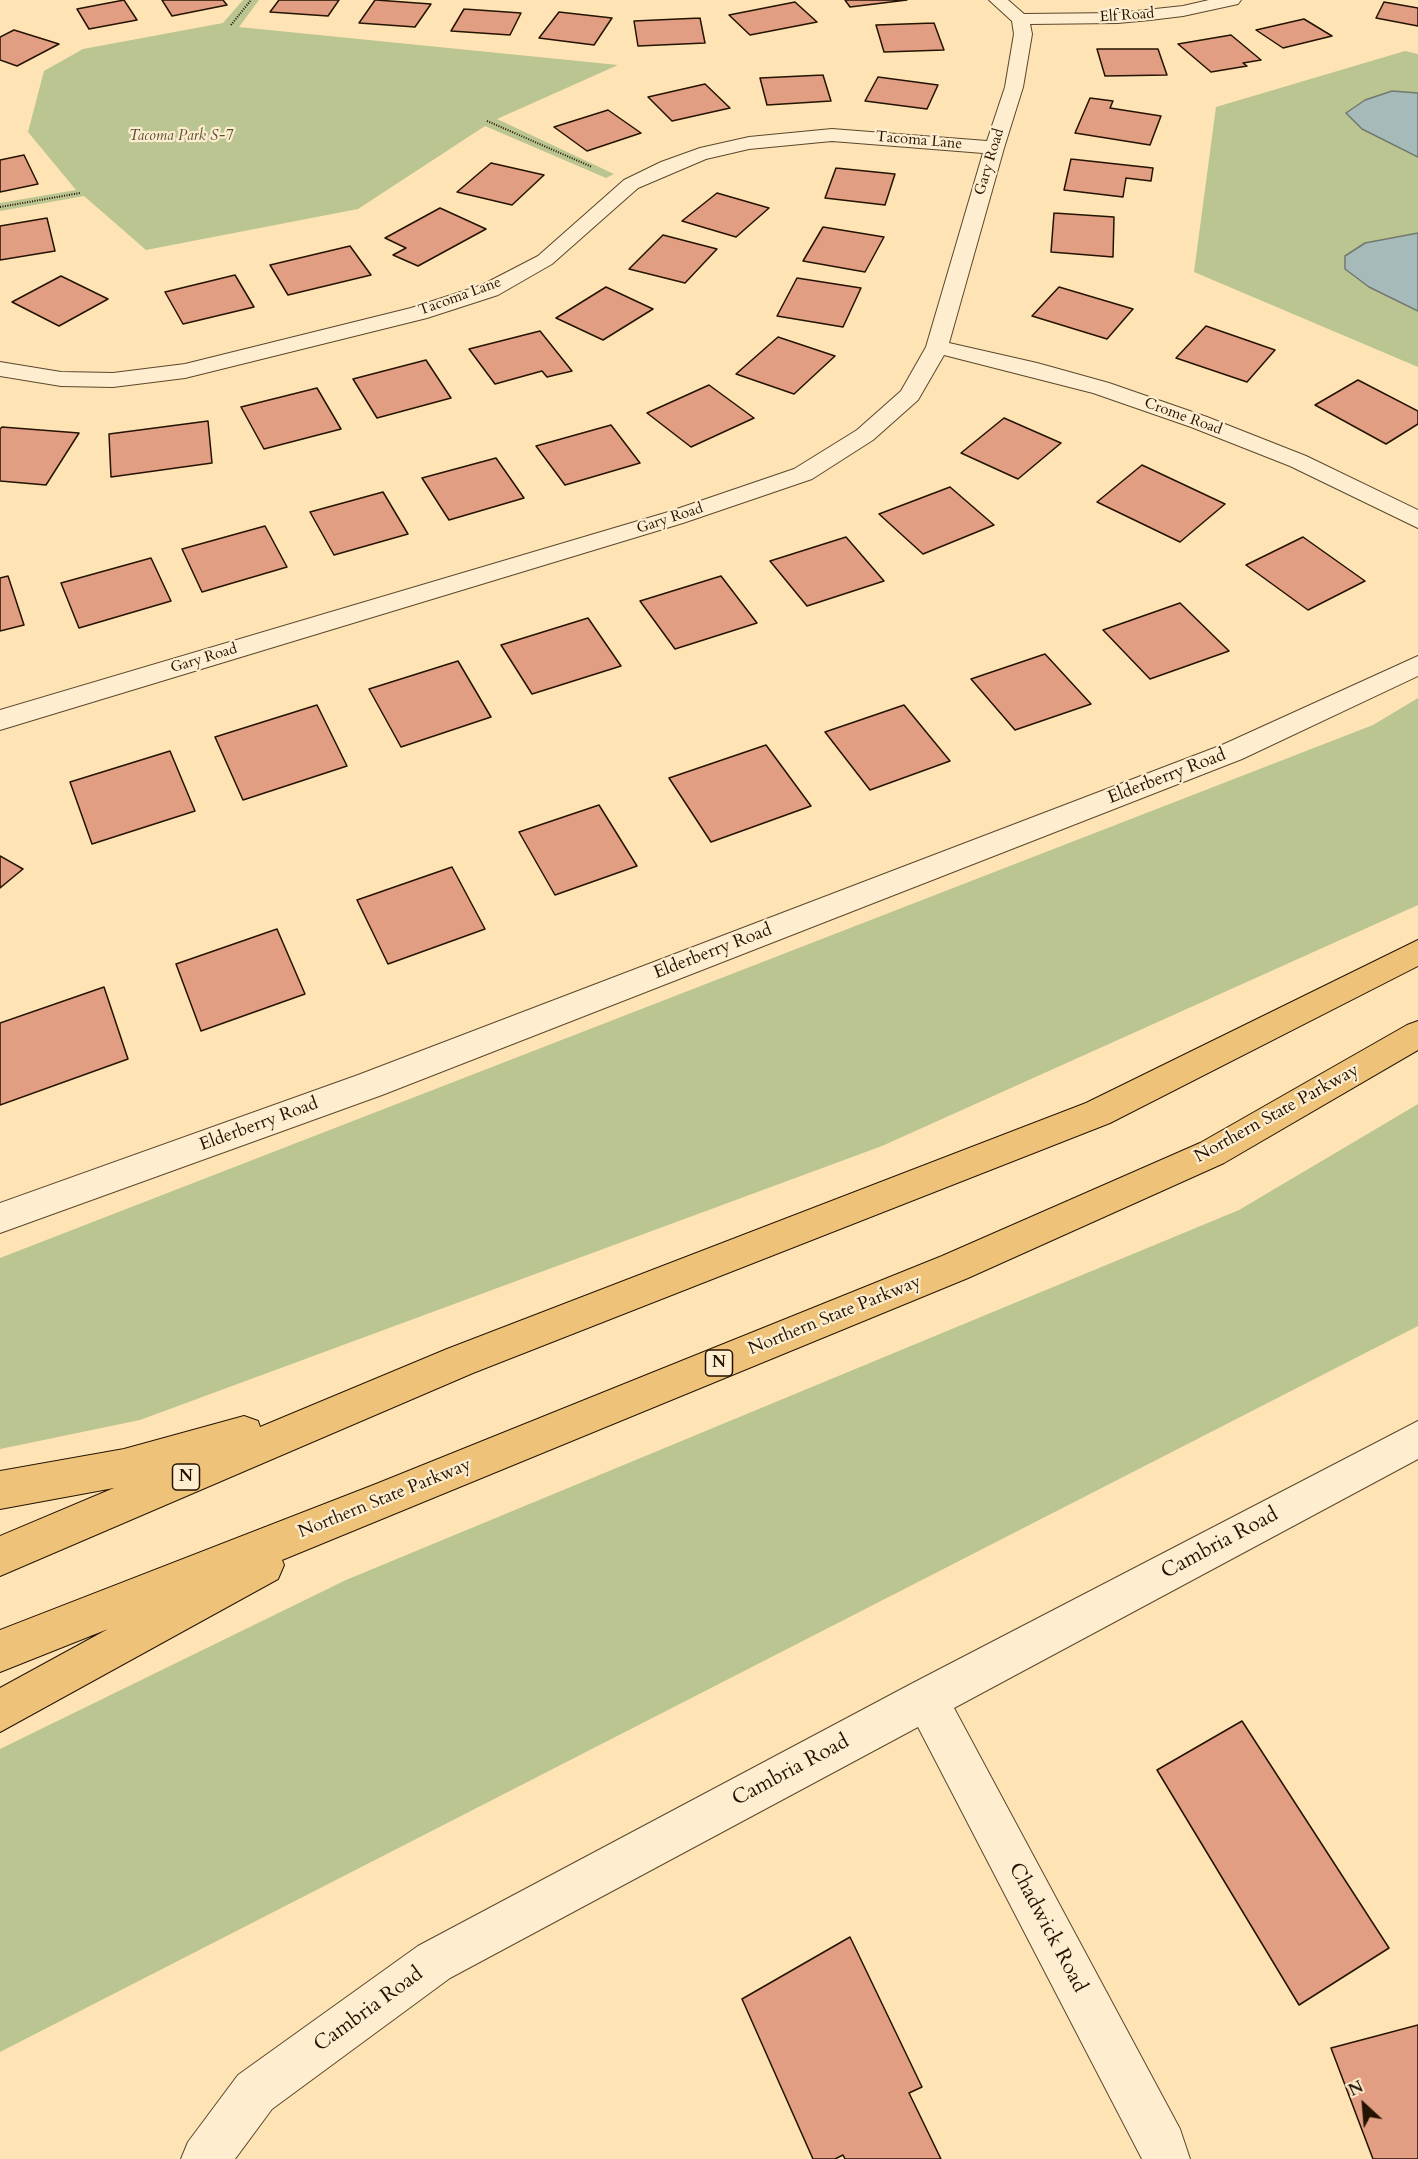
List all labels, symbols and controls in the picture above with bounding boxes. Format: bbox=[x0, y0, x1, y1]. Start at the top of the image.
street label: Elf Road bbox=[1099, 5, 1155, 27]
street label: Gary Road bbox=[971, 126, 1009, 198]
park label: Tacoma Park S-7 bbox=[129, 128, 233, 146]
street label: Tacoma Lane bbox=[875, 128, 963, 154]
street label: Tacoma Lane bbox=[416, 274, 504, 320]
street label: Crome Road bbox=[1142, 395, 1224, 439]
street label: Gary Road bbox=[635, 500, 705, 538]
street label: Gary Road bbox=[168, 640, 240, 678]
street label: Elderberry Road bbox=[1105, 745, 1229, 809]
street label: Elderberry Road bbox=[651, 920, 775, 984]
street label: Northern State Parkway bbox=[1191, 1060, 1363, 1168]
street label: Elderberry Road bbox=[197, 1093, 321, 1157]
street label: Northern State Parkway bbox=[745, 1271, 925, 1361]
road number: N bbox=[706, 1350, 732, 1376]
street label: Northern State Parkway bbox=[295, 1454, 475, 1544]
road number: N bbox=[172, 1464, 200, 1490]
street label: Cambria Road bbox=[1157, 1503, 1283, 1585]
street label: Cambria Road bbox=[728, 1730, 854, 1812]
street label: Chadwick Road bbox=[1002, 1859, 1092, 1997]
street label: Cambria Road bbox=[310, 1962, 428, 2058]
north arrow bbox=[1334, 2075, 1394, 2135]
text: N bbox=[1345, 2076, 1367, 2102]

